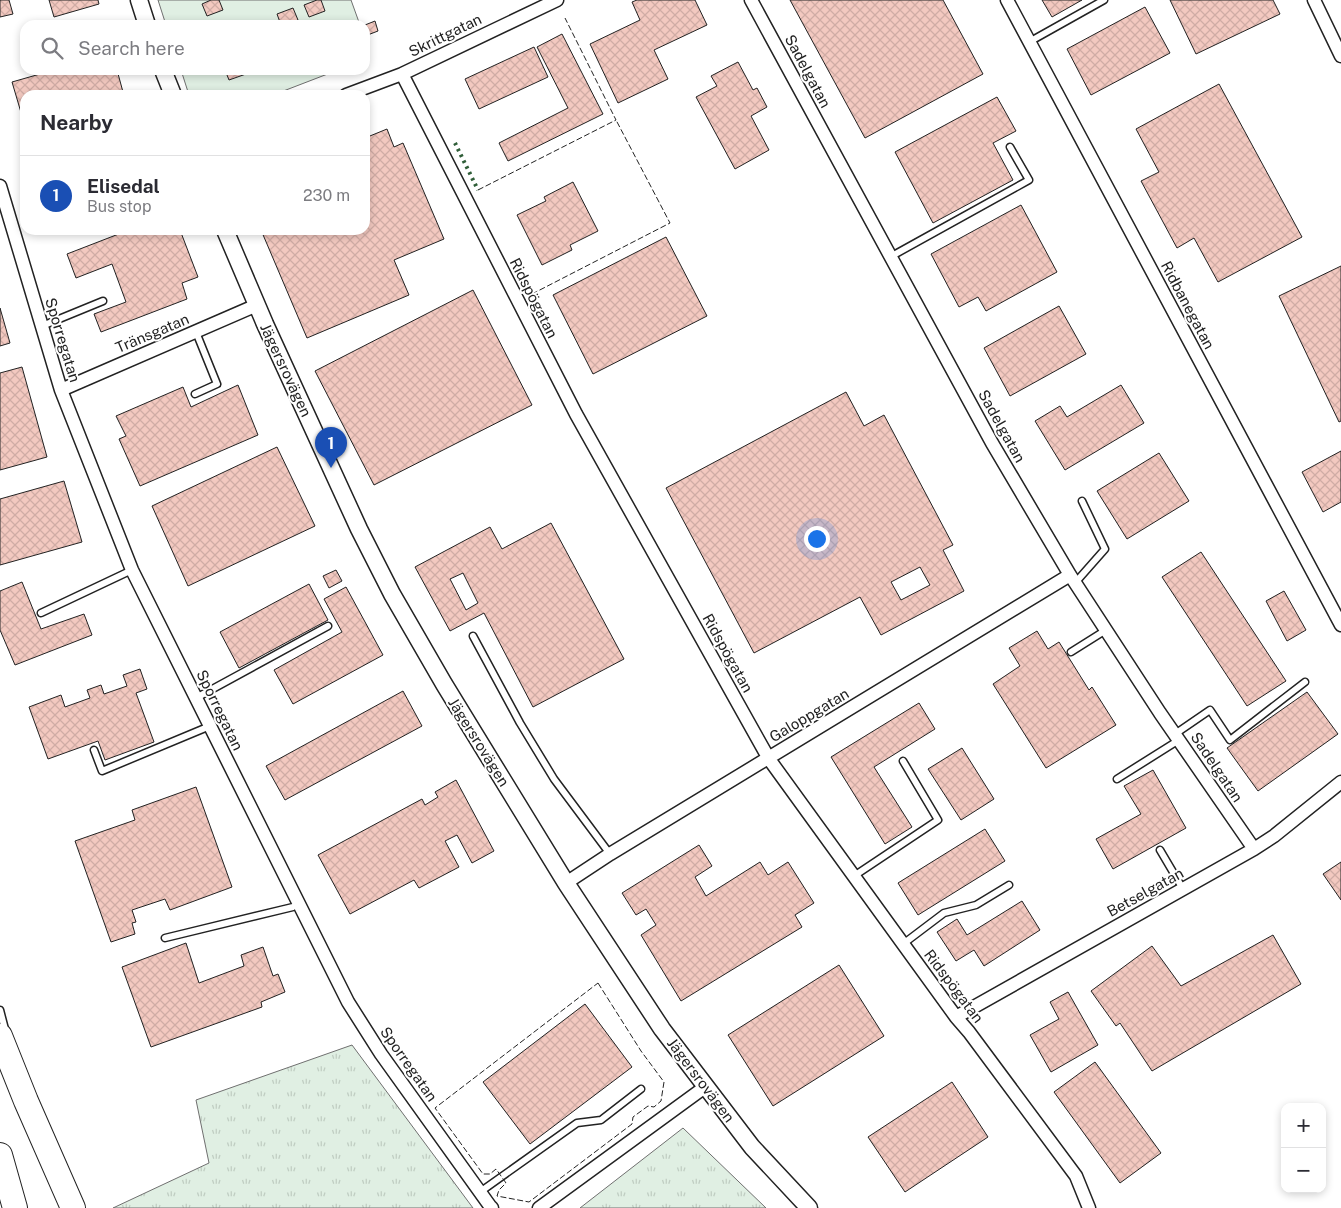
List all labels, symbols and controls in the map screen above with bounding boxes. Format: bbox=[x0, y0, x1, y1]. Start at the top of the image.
street label: Skrittgatan bbox=[406, 10, 484, 60]
search box bbox=[20, 20, 370, 75]
street label: Sadelgatan bbox=[782, 32, 834, 110]
icon: search bbox=[38, 34, 66, 62]
text: Search here bbox=[78, 37, 185, 59]
text: Nearby bbox=[40, 110, 113, 135]
text: Elisedal bbox=[87, 175, 160, 197]
text: 1 bbox=[53, 186, 59, 205]
text: 230 m bbox=[303, 186, 350, 205]
text: Bus stop bbox=[87, 197, 151, 216]
street label: Ridspögatan bbox=[507, 255, 561, 341]
street label: Ridbanegatan bbox=[1158, 258, 1218, 352]
street label: Sporregatan bbox=[42, 296, 84, 384]
street label: Tränsgatan bbox=[113, 310, 191, 356]
street label: Jägersrovägen bbox=[257, 321, 315, 419]
street label: Sadelgatan bbox=[975, 387, 1029, 465]
pin: 1 bbox=[315, 427, 347, 468]
your location bbox=[804, 526, 830, 552]
street label: Ridspögatan bbox=[699, 611, 757, 695]
street label: Sporregatan bbox=[193, 667, 247, 753]
street label: Galoppgatan bbox=[766, 685, 852, 745]
street label: Jägersrovägen bbox=[445, 695, 513, 789]
street label: Sadelgatan bbox=[1188, 729, 1246, 805]
street label: Betselgatan bbox=[1104, 864, 1186, 920]
street label: Ridspögatan bbox=[921, 946, 987, 1026]
street label: Sporregatan bbox=[377, 1023, 441, 1105]
street label: Jägersrovägen bbox=[664, 1035, 738, 1125]
map controls bbox=[1281, 1103, 1326, 1193]
button: + bbox=[1281, 1103, 1326, 1148]
button: − bbox=[1281, 1148, 1326, 1193]

